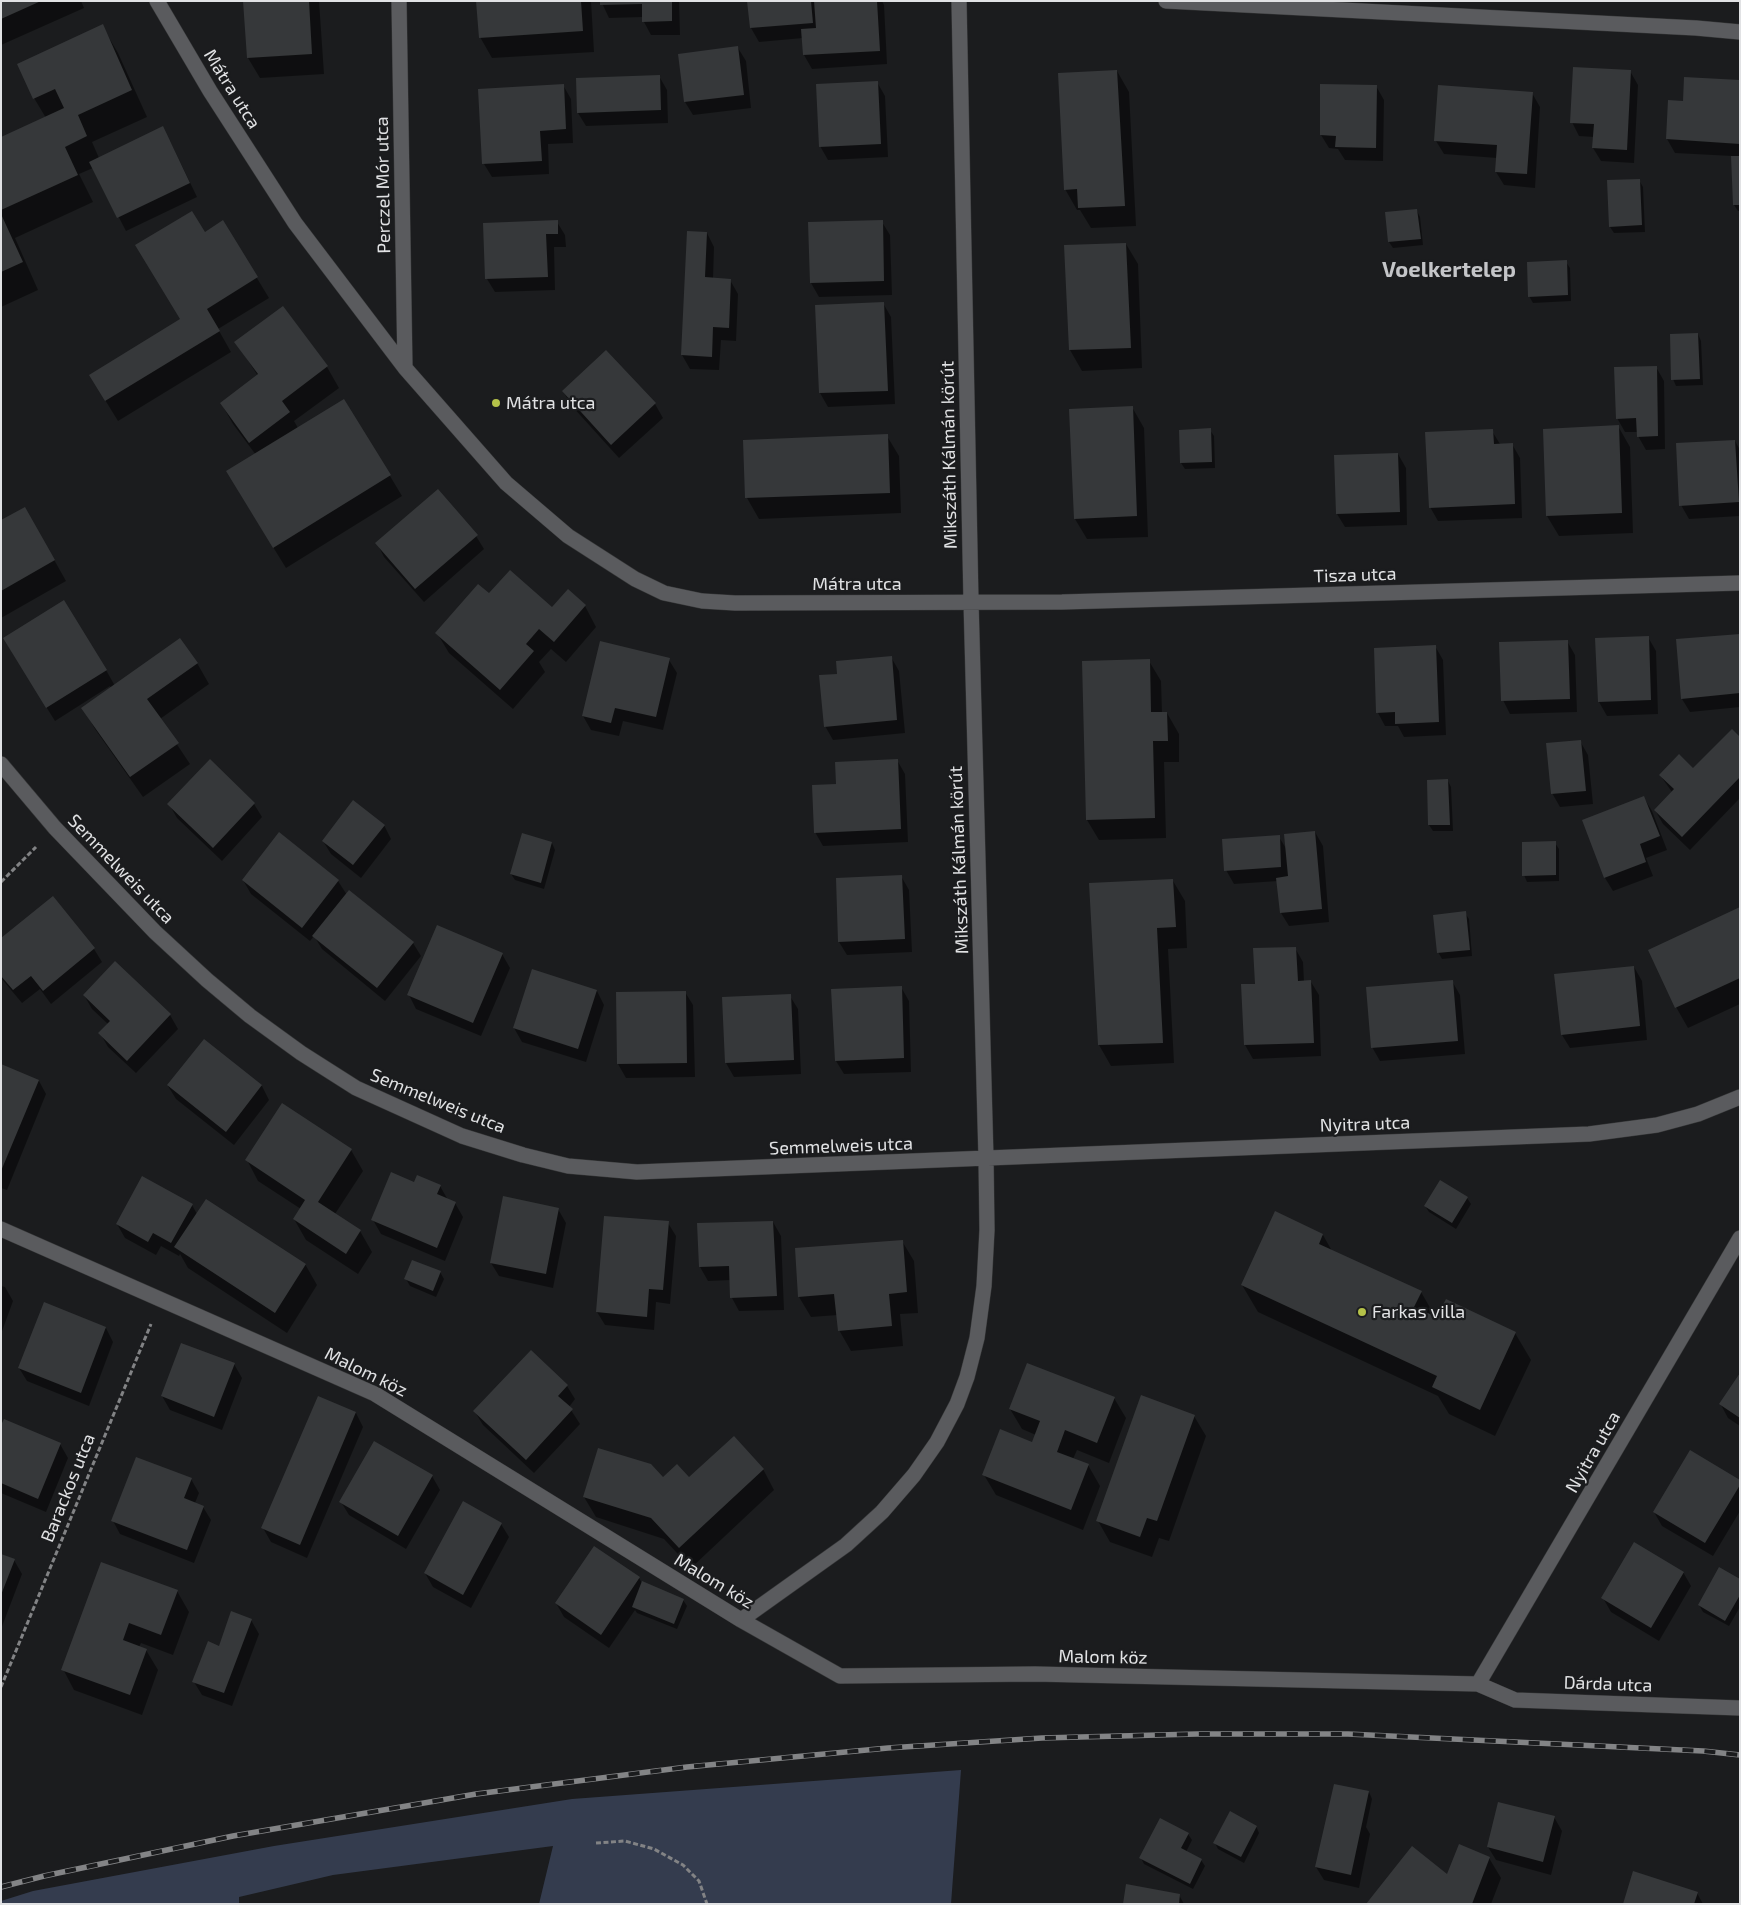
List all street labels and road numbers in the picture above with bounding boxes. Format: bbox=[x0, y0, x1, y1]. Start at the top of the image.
street label: Mátra utca bbox=[199, 45, 265, 133]
street label: Perczel Mór utca bbox=[371, 116, 395, 254]
street label: Mikszáth Kálmán körút bbox=[937, 361, 961, 549]
street label: Tisza utca bbox=[1313, 563, 1397, 587]
street label: Mátra utca bbox=[812, 573, 902, 595]
street label: Mikszáth Kálmán körút bbox=[945, 765, 973, 955]
street label: Semmelweis utca bbox=[63, 810, 179, 928]
street label: Semmelweis utca bbox=[367, 1064, 509, 1138]
street label: Nyitra utca bbox=[1319, 1112, 1411, 1136]
street label: Semmelweis utca bbox=[769, 1133, 913, 1159]
street label: Malom köz bbox=[321, 1343, 411, 1401]
street label: Nyitra utca bbox=[1561, 1407, 1625, 1497]
street label: Barackos utca bbox=[36, 1431, 100, 1545]
street label: Malom köz bbox=[670, 1549, 758, 1613]
street label: Malom köz bbox=[1058, 1645, 1148, 1669]
street label: Dárda utca bbox=[1563, 1672, 1653, 1696]

